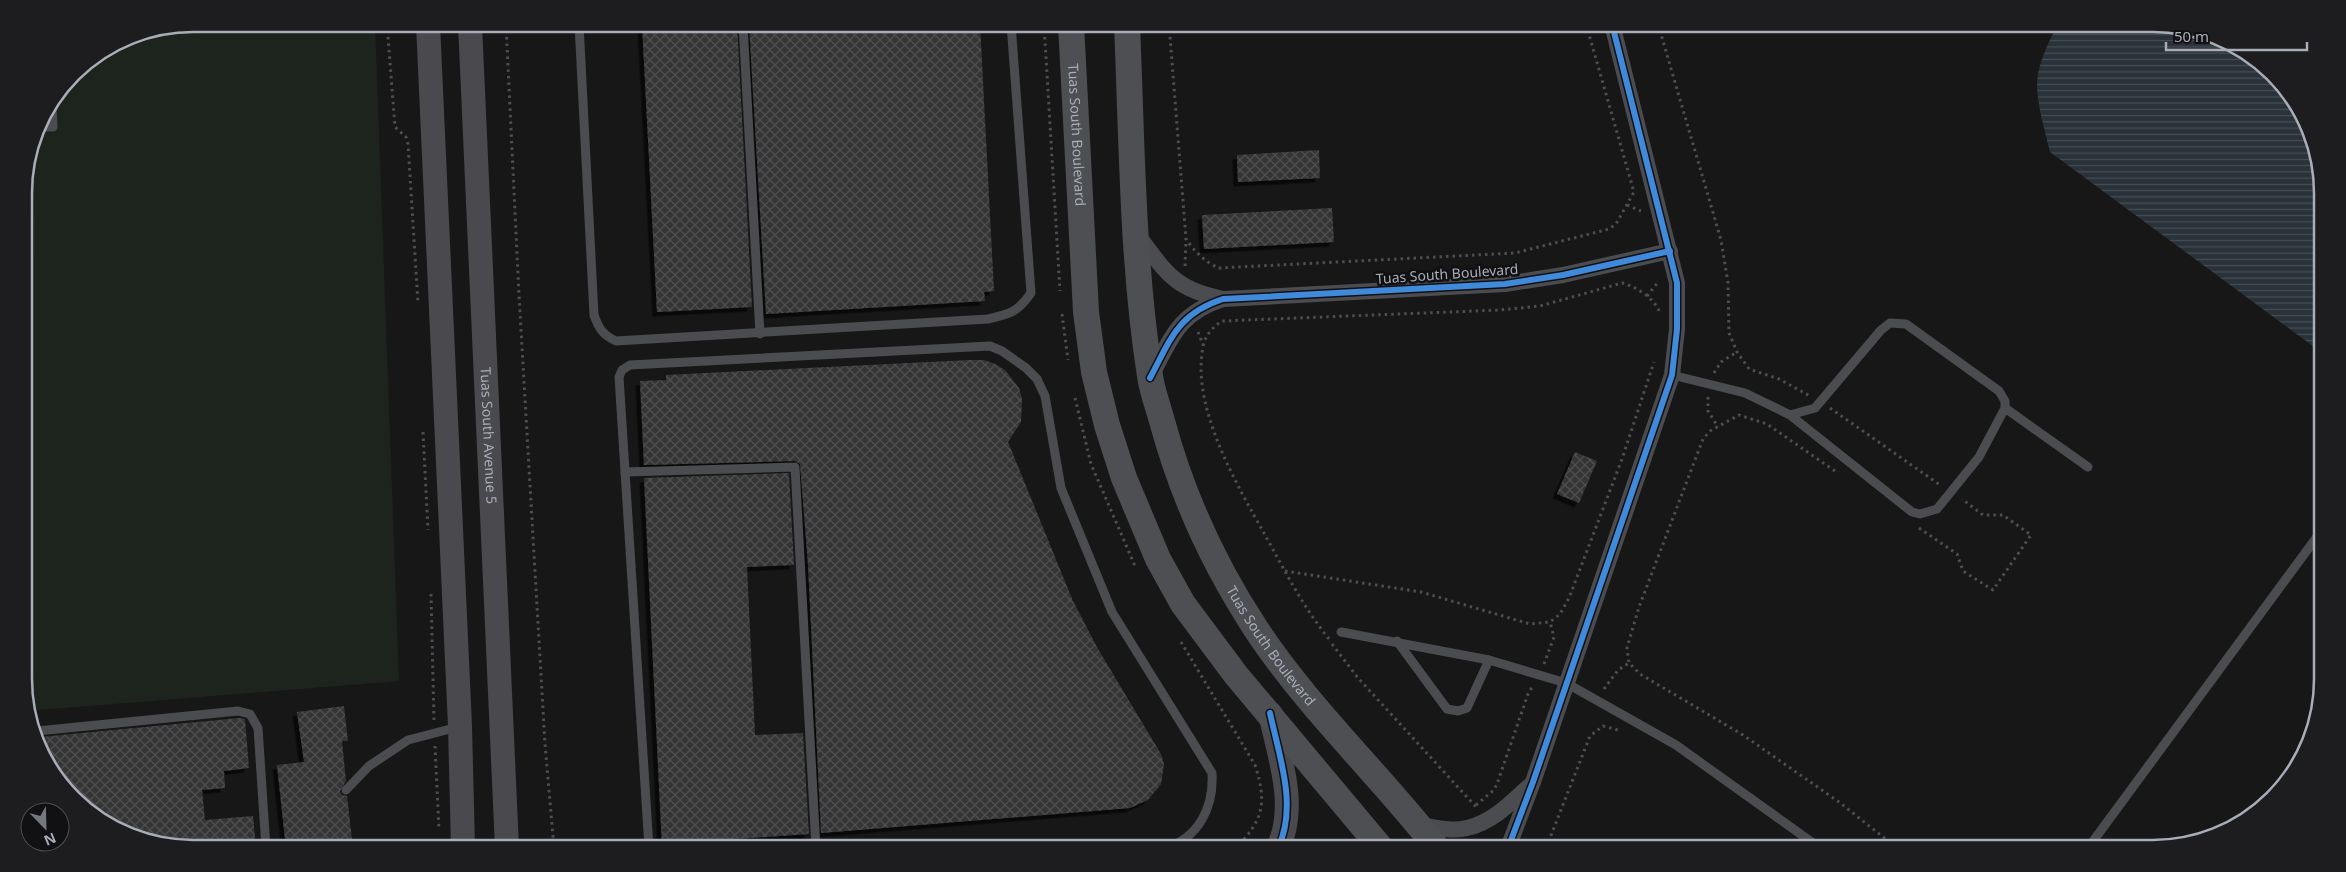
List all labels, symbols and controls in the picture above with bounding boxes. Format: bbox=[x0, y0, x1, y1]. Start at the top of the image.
scale bar bbox=[2166, 20, 2307, 52]
text: 50 m bbox=[2174, 26, 2209, 46]
street label: Tuas South Boulevard bbox=[1064, 63, 1090, 207]
street label: Tuas South Boulevard bbox=[1375, 259, 1519, 288]
street label: Tuas South Avenue 5 bbox=[476, 367, 502, 504]
street label: Tuas South Boulevard bbox=[1223, 582, 1320, 709]
north arrow bbox=[20, 802, 70, 852]
text: N bbox=[41, 828, 59, 850]

